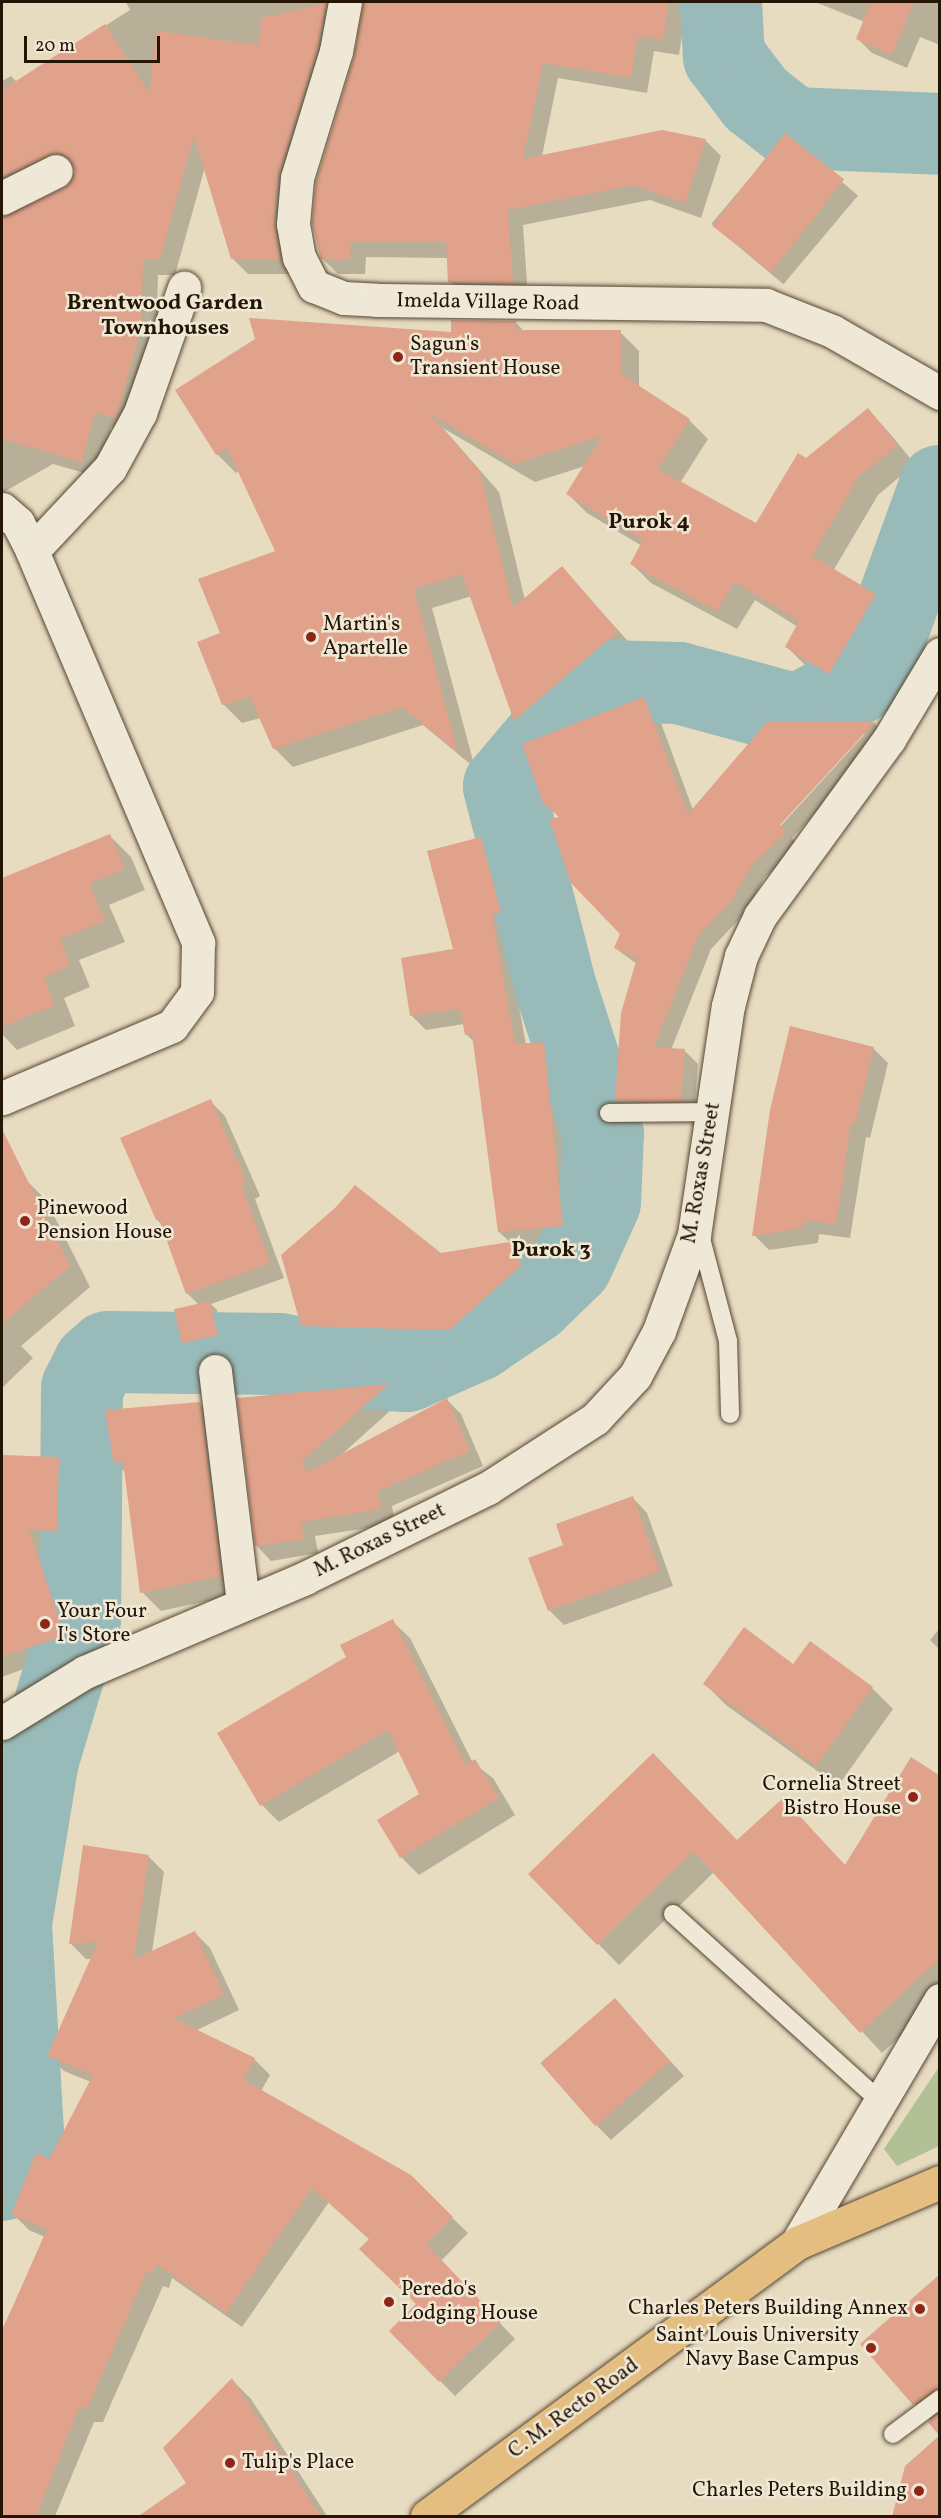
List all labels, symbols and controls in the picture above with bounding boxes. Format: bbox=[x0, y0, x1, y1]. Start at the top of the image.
scale bar bbox=[27, 24, 164, 62]
text: 20 m bbox=[35, 34, 75, 59]
street label: Imelda Village Road bbox=[396, 289, 580, 317]
district label: Brentwood Garden Townhouses bbox=[67, 290, 263, 342]
place label: Sagun's Transient House bbox=[410, 332, 560, 382]
marker: Sagun's Transient House bbox=[391, 350, 405, 364]
district label: Purok 4 bbox=[608, 510, 690, 536]
place label: Martin's Apartelle bbox=[323, 612, 408, 662]
marker: Martin's Apartelle bbox=[304, 630, 318, 644]
street label: M. Roxas Street bbox=[677, 1100, 727, 1246]
place label: Pinewood Pension House bbox=[37, 1196, 172, 1246]
marker: Pinewood Pension House bbox=[18, 1214, 32, 1228]
district label: Purok 3 bbox=[511, 1238, 591, 1264]
street label: M. Roxas Street bbox=[310, 1498, 450, 1584]
place label: Your Four I's Store bbox=[57, 1599, 147, 1649]
marker: Your Four I's Store bbox=[38, 1617, 52, 1631]
place label: Cornelia Street Bistro House bbox=[763, 1772, 901, 1822]
marker: Cornelia Street Bistro House bbox=[906, 1790, 920, 1804]
place label: Peredo's Lodging House bbox=[401, 2277, 538, 2327]
marker: Peredo's Lodging House bbox=[382, 2295, 396, 2309]
place label: Charles Peters Building Annex bbox=[628, 2296, 908, 2322]
marker: Charles Peters Building Annex bbox=[913, 2302, 927, 2316]
place label: Saint Louis University Navy Base Campus bbox=[656, 2323, 859, 2373]
marker: Saint Louis University Navy Base Campus bbox=[864, 2341, 878, 2355]
street label: C. M. Recto Road bbox=[504, 2353, 644, 2465]
place label: Tulip's Place bbox=[242, 2450, 354, 2476]
marker: Tulip's Place bbox=[223, 2456, 237, 2470]
place label: Charles Peters Building bbox=[692, 2478, 907, 2504]
marker: Charles Peters Building bbox=[912, 2484, 926, 2498]

